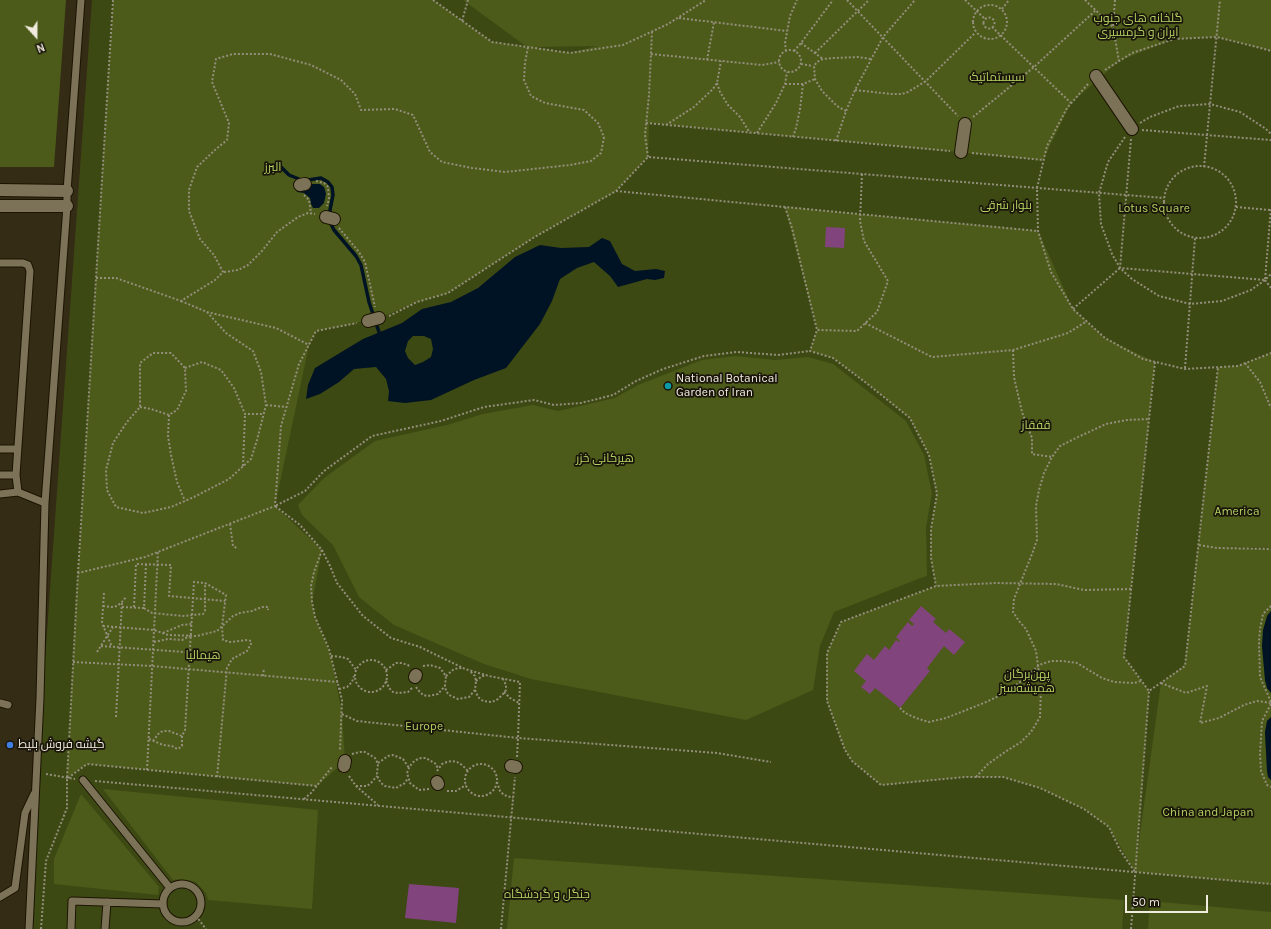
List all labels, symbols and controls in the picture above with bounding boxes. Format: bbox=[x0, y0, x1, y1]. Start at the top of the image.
park label: گلخانه های جنوب ایران و گرمسیری bbox=[1094, 12, 1182, 40]
north arrow bbox=[16, 16, 56, 56]
text: N bbox=[34, 40, 46, 55]
park label: سیستماتیک bbox=[969, 71, 1025, 85]
park label: البرز bbox=[265, 161, 281, 175]
park label: بلوار شرقی bbox=[980, 199, 1032, 213]
park label: Lotus Square bbox=[1118, 202, 1190, 216]
place label: National Botanical Garden of Iran bbox=[676, 372, 778, 400]
marker: National Botanical Garden of Iran bbox=[663, 381, 673, 391]
park label: قفقاز bbox=[1021, 419, 1051, 433]
park label: هیرکانی خزر bbox=[576, 452, 634, 466]
park label: America bbox=[1215, 505, 1259, 519]
park label: هیمالیا bbox=[185, 649, 221, 663]
park label: پهن‌برگان همیشه‌سبز bbox=[999, 668, 1055, 696]
park label: Europe bbox=[405, 720, 443, 734]
place label: گیشه فروش بلیط bbox=[18, 738, 105, 752]
marker: گیشه فروش بلیط bbox=[5, 740, 15, 750]
park label: China and Japan bbox=[1163, 806, 1253, 820]
scale bar bbox=[1127, 887, 1210, 913]
park label: جنگل و گردشگاه bbox=[504, 888, 590, 902]
text: 50 m bbox=[1132, 895, 1160, 909]

